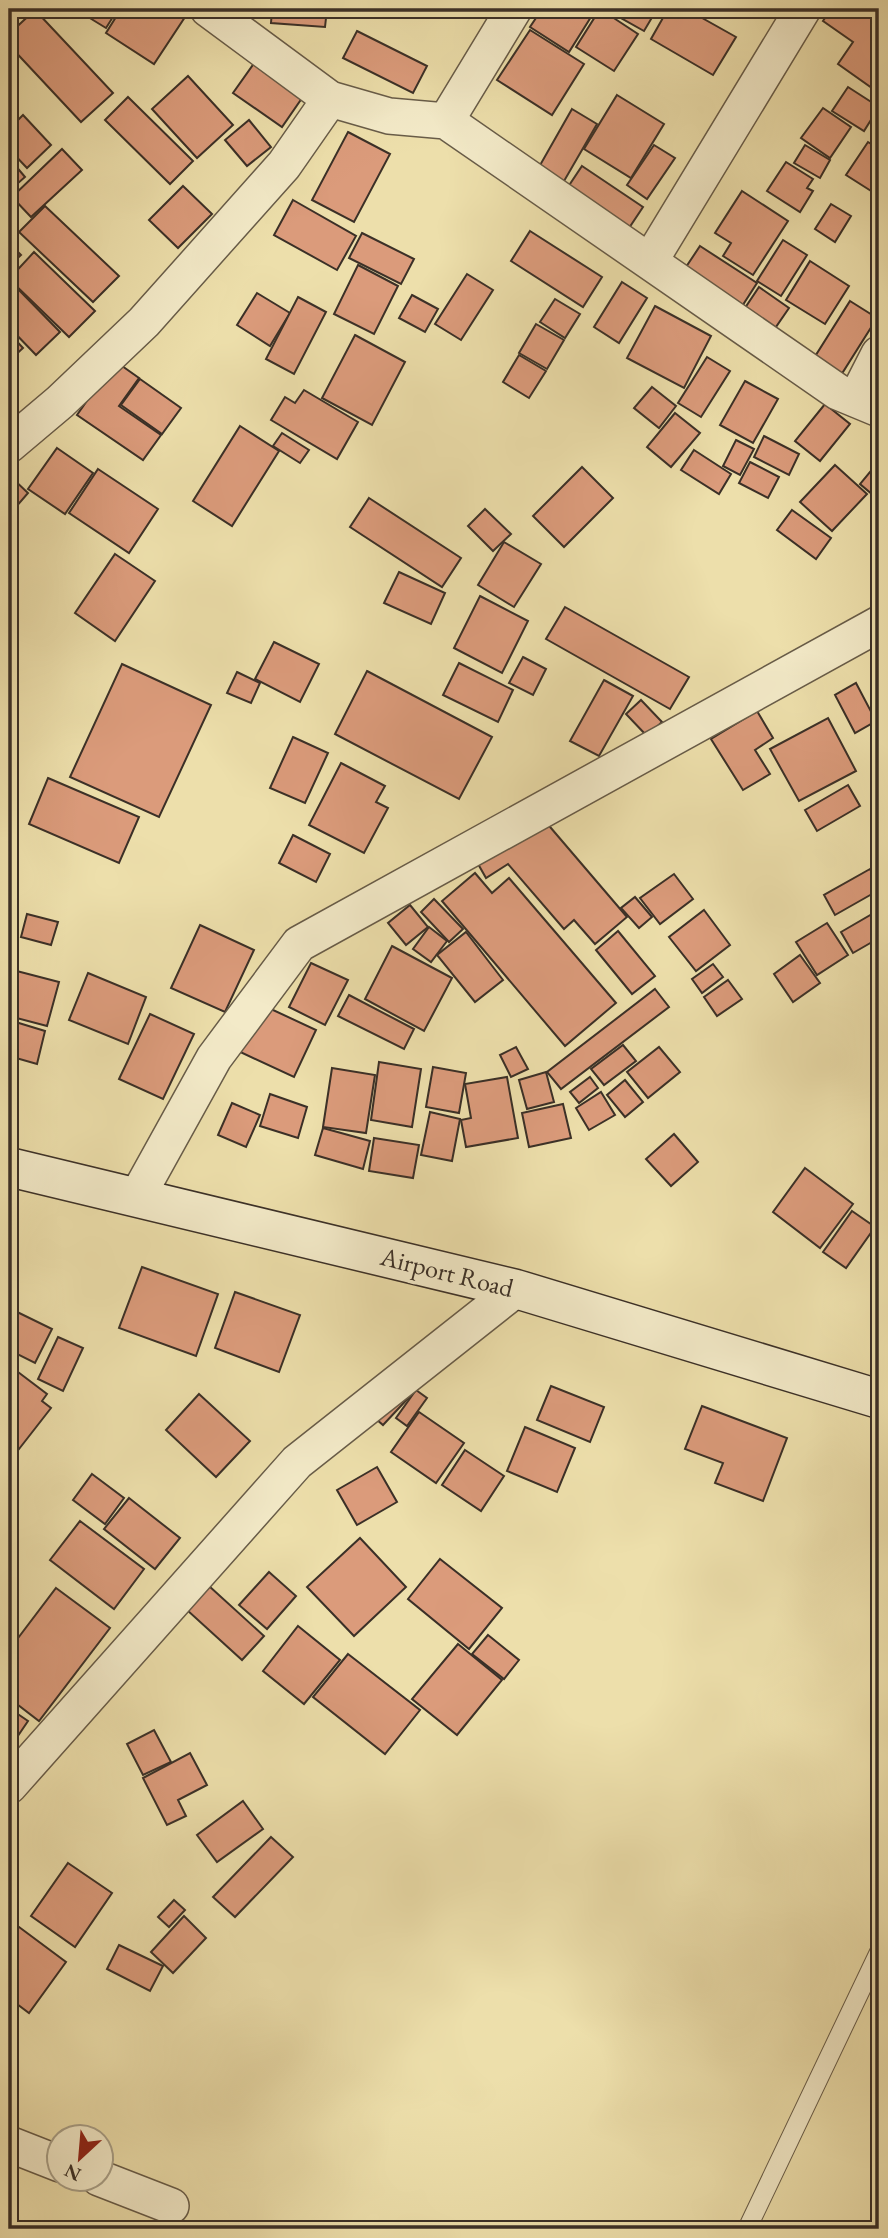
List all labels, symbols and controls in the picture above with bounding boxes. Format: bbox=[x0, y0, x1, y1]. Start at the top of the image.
street label: Airport Road bbox=[376, 1239, 518, 1305]
north arrow bbox=[46, 2122, 116, 2192]
text: N bbox=[60, 2158, 85, 2187]

